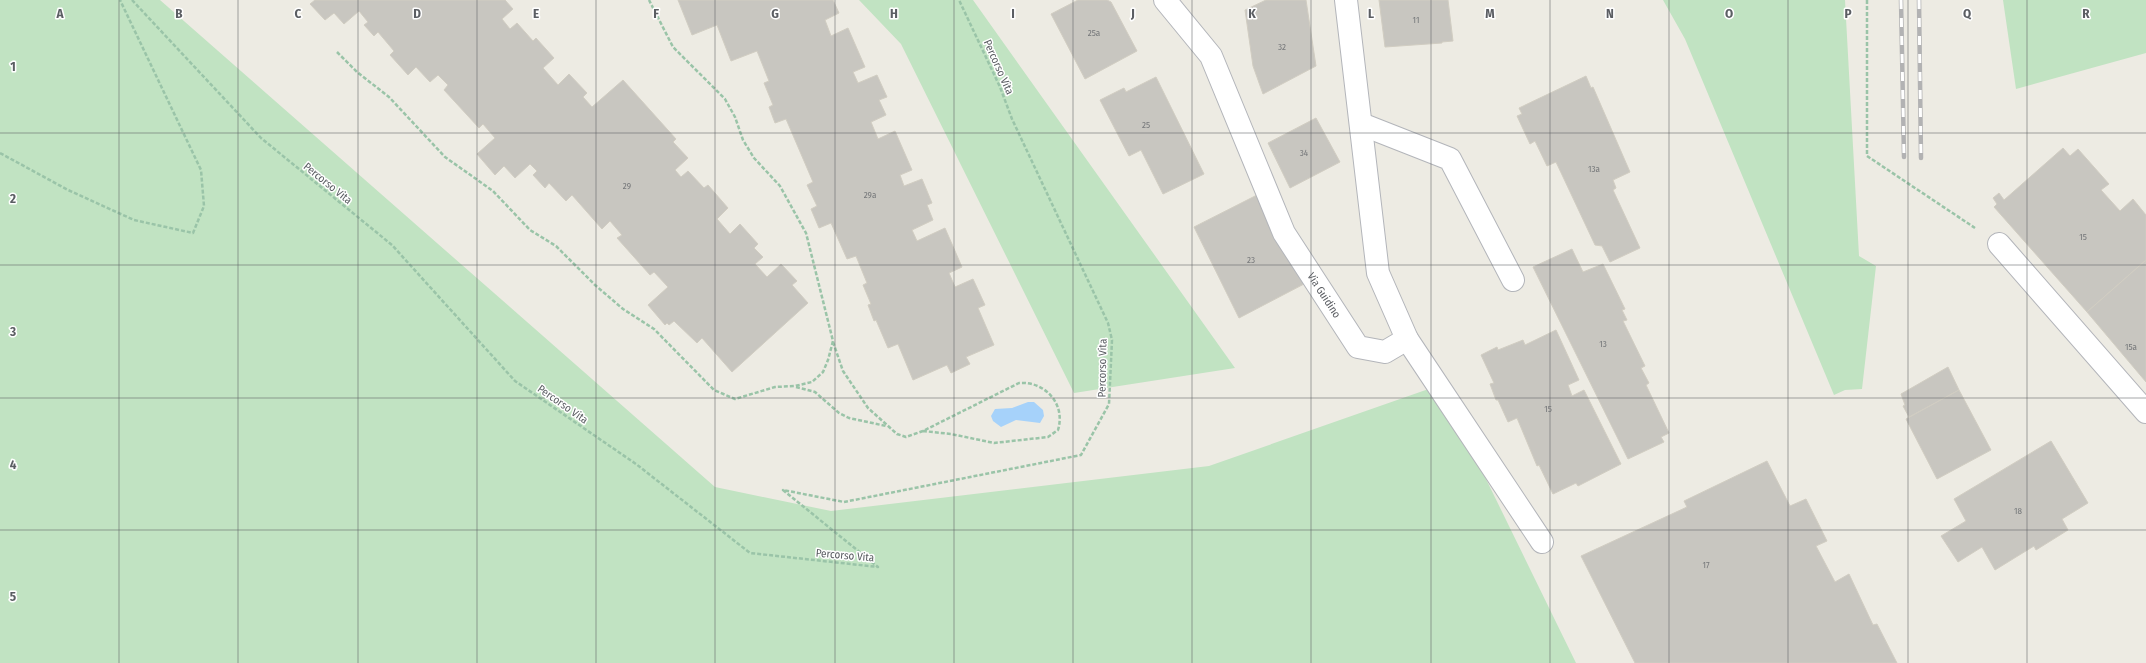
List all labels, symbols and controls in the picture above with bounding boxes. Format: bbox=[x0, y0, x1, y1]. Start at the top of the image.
text: A bbox=[55, 6, 64, 21]
text: B bbox=[175, 6, 183, 21]
text: C bbox=[295, 6, 302, 21]
text: D bbox=[413, 6, 421, 21]
text: E bbox=[533, 6, 539, 21]
text: F bbox=[653, 6, 659, 21]
text: G bbox=[771, 6, 779, 21]
text: H bbox=[890, 6, 898, 21]
text: I bbox=[1011, 6, 1015, 21]
text: J bbox=[1130, 6, 1135, 21]
text: K bbox=[1248, 6, 1256, 21]
text: L bbox=[1368, 6, 1374, 21]
text: M bbox=[1485, 6, 1495, 21]
text: N bbox=[1606, 6, 1614, 21]
text: O bbox=[1725, 6, 1733, 21]
text: P bbox=[1844, 6, 1852, 21]
text: Q bbox=[1963, 6, 1972, 21]
text: R bbox=[2082, 6, 2090, 21]
house number: 11 bbox=[1413, 15, 1419, 25]
house number: 25a bbox=[1088, 28, 1101, 38]
street label: Percorso Vita bbox=[981, 38, 1016, 97]
house number: 32 bbox=[1278, 42, 1286, 52]
text: 1 bbox=[10, 59, 16, 74]
house number: 25 bbox=[1142, 120, 1150, 130]
house number: 34 bbox=[1300, 148, 1309, 158]
street label: Percorso Vita bbox=[301, 160, 355, 207]
house number: 13a bbox=[1588, 164, 1601, 174]
house number: 29 bbox=[623, 181, 631, 191]
house number: 29a bbox=[864, 190, 877, 200]
text: 2 bbox=[9, 191, 16, 206]
house number: 15 bbox=[2079, 232, 2087, 242]
house number: 23 bbox=[1247, 255, 1255, 265]
street label: Via Guidino bbox=[1304, 270, 1343, 321]
text: 3 bbox=[9, 324, 16, 339]
street label: Percorso Vita bbox=[1095, 339, 1110, 397]
house number: 13 bbox=[1599, 339, 1607, 349]
house number: 15a bbox=[2125, 342, 2138, 352]
street label: Percorso Vita bbox=[535, 382, 590, 427]
house number: 15 bbox=[1544, 404, 1552, 414]
text: 4 bbox=[10, 457, 17, 472]
house number: 18 bbox=[2014, 506, 2023, 516]
street label: Percorso Vita bbox=[815, 546, 875, 565]
house number: 17 bbox=[1702, 560, 1710, 570]
text: 5 bbox=[10, 589, 16, 604]

